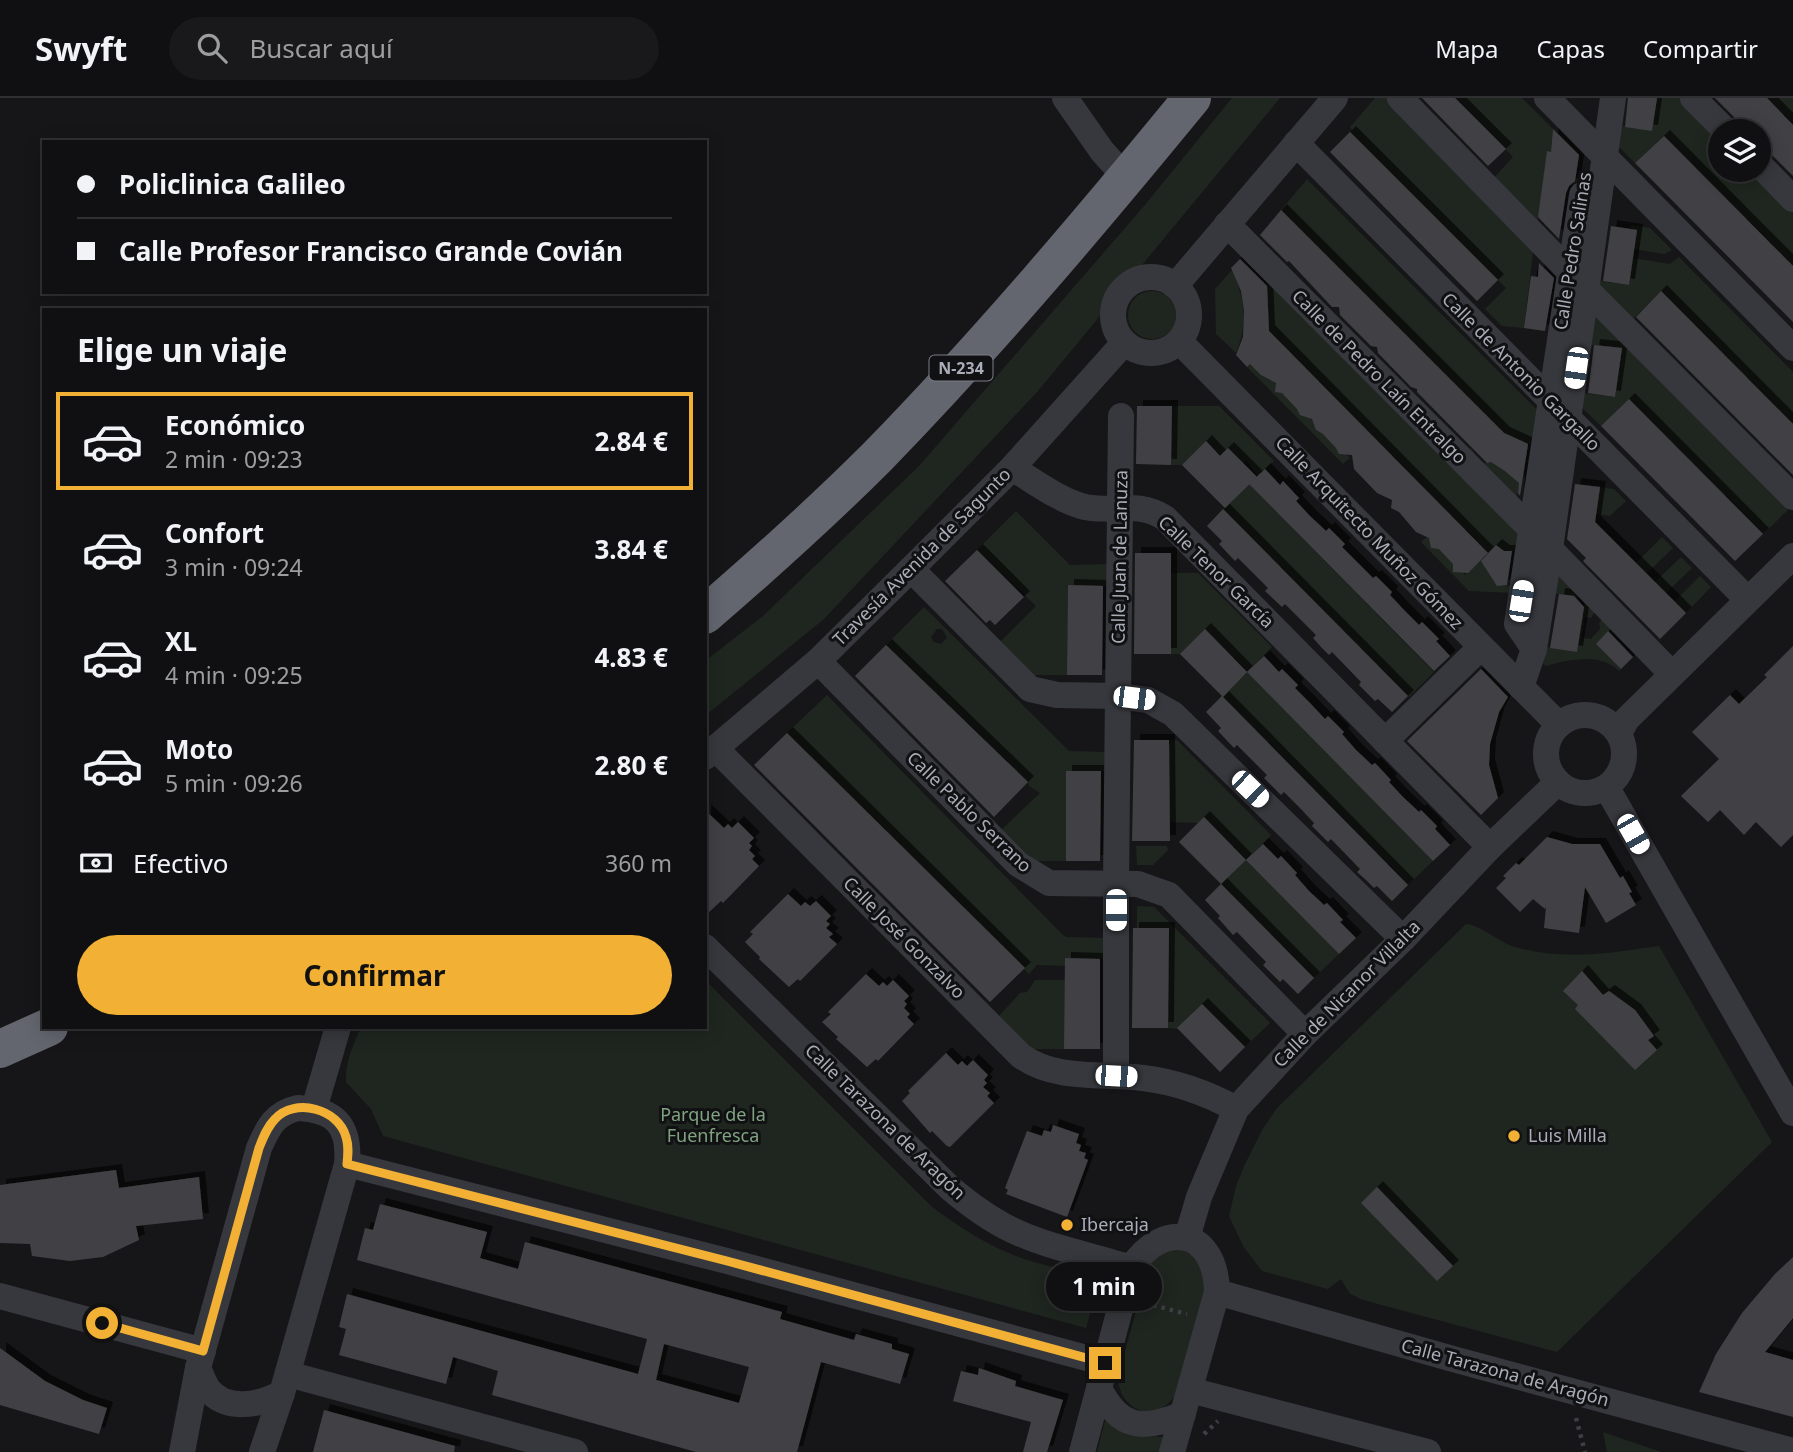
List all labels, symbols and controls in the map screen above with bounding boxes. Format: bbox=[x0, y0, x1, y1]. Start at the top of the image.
search box bbox=[169, 17, 659, 80]
text: Swyft bbox=[35, 26, 127, 71]
icon: search bbox=[193, 29, 231, 67]
text: Buscar aquí bbox=[249, 30, 393, 66]
text: Mapa bbox=[1435, 32, 1499, 65]
text: Capas bbox=[1537, 32, 1605, 65]
text: Compartir bbox=[1643, 32, 1758, 65]
map controls bbox=[1708, 119, 1771, 182]
button: layers bbox=[1708, 119, 1771, 182]
text: Policlinica Galileo bbox=[119, 166, 346, 202]
street label: Calle Pedro Salinas bbox=[1548, 170, 1596, 331]
text: Calle Profesor Francisco Grande Covián bbox=[119, 233, 623, 269]
street label: Calle de Pedro Laín Entralgo bbox=[1287, 284, 1472, 469]
street label: Calle de Antonio Gargallo bbox=[1437, 287, 1606, 456]
text: Elige un viaje bbox=[77, 328, 287, 371]
car bbox=[1563, 346, 1590, 390]
road number: N-234 bbox=[930, 356, 992, 380]
text: Económico bbox=[165, 407, 305, 443]
icon: car bbox=[81, 410, 144, 473]
text: 2.84 € bbox=[594, 423, 668, 459]
street label: Calle Arquitecto Muñoz Gómez bbox=[1271, 430, 1469, 634]
text: 2 min · 09:23 bbox=[165, 443, 303, 475]
street label: Travesía Avenida de Sagunto bbox=[827, 462, 1016, 651]
street label: Calle Juan de Lanuza bbox=[1105, 470, 1133, 644]
street label: Calle Tenor García bbox=[1154, 510, 1280, 633]
text: Confort bbox=[165, 515, 264, 551]
icon: car bbox=[81, 518, 144, 581]
text: 3.84 € bbox=[594, 531, 668, 567]
text: 3 min · 09:24 bbox=[165, 551, 303, 583]
car bbox=[1508, 579, 1535, 623]
text: XL bbox=[165, 623, 197, 659]
icon: car bbox=[81, 626, 144, 689]
text: 4.83 € bbox=[594, 639, 668, 675]
text: 4 min · 09:25 bbox=[165, 659, 303, 691]
car bbox=[1112, 685, 1157, 711]
text: Moto bbox=[165, 731, 233, 767]
icon: car bbox=[81, 734, 144, 797]
street label: Calle Pablo Serrano bbox=[902, 746, 1037, 877]
text: 2.80 € bbox=[594, 747, 668, 783]
text: 5 min · 09:26 bbox=[165, 767, 303, 799]
car bbox=[1228, 767, 1273, 811]
car bbox=[1614, 811, 1653, 857]
icon: cash bbox=[77, 844, 115, 882]
text: Efectivo bbox=[133, 845, 229, 881]
text: 360 m bbox=[605, 847, 672, 879]
street label: Calle José Gonzalvo bbox=[839, 871, 971, 1003]
car bbox=[1106, 889, 1127, 931]
street label: Calle de Nicanor Villalta bbox=[1268, 915, 1425, 1072]
button: Confirmar bbox=[77, 935, 672, 1015]
street label: Calle Tarazona de Aragón bbox=[800, 1038, 971, 1204]
car bbox=[1095, 1064, 1138, 1088]
park label: Parque de la Fuenfresca bbox=[660, 1102, 766, 1147]
place label: Luis Milla bbox=[1528, 1123, 1607, 1147]
marker: Luis Milla bbox=[1506, 1128, 1522, 1144]
place label: Ibercaja bbox=[1081, 1212, 1149, 1236]
marker: Ibercaja bbox=[1059, 1217, 1075, 1233]
callout: 1 min bbox=[1047, 1262, 1163, 1310]
text: 1 min bbox=[1072, 1270, 1136, 1302]
route start bbox=[86, 1307, 118, 1339]
street label: Calle Tarazona de Aragón bbox=[1399, 1333, 1612, 1411]
route end bbox=[1089, 1347, 1121, 1379]

